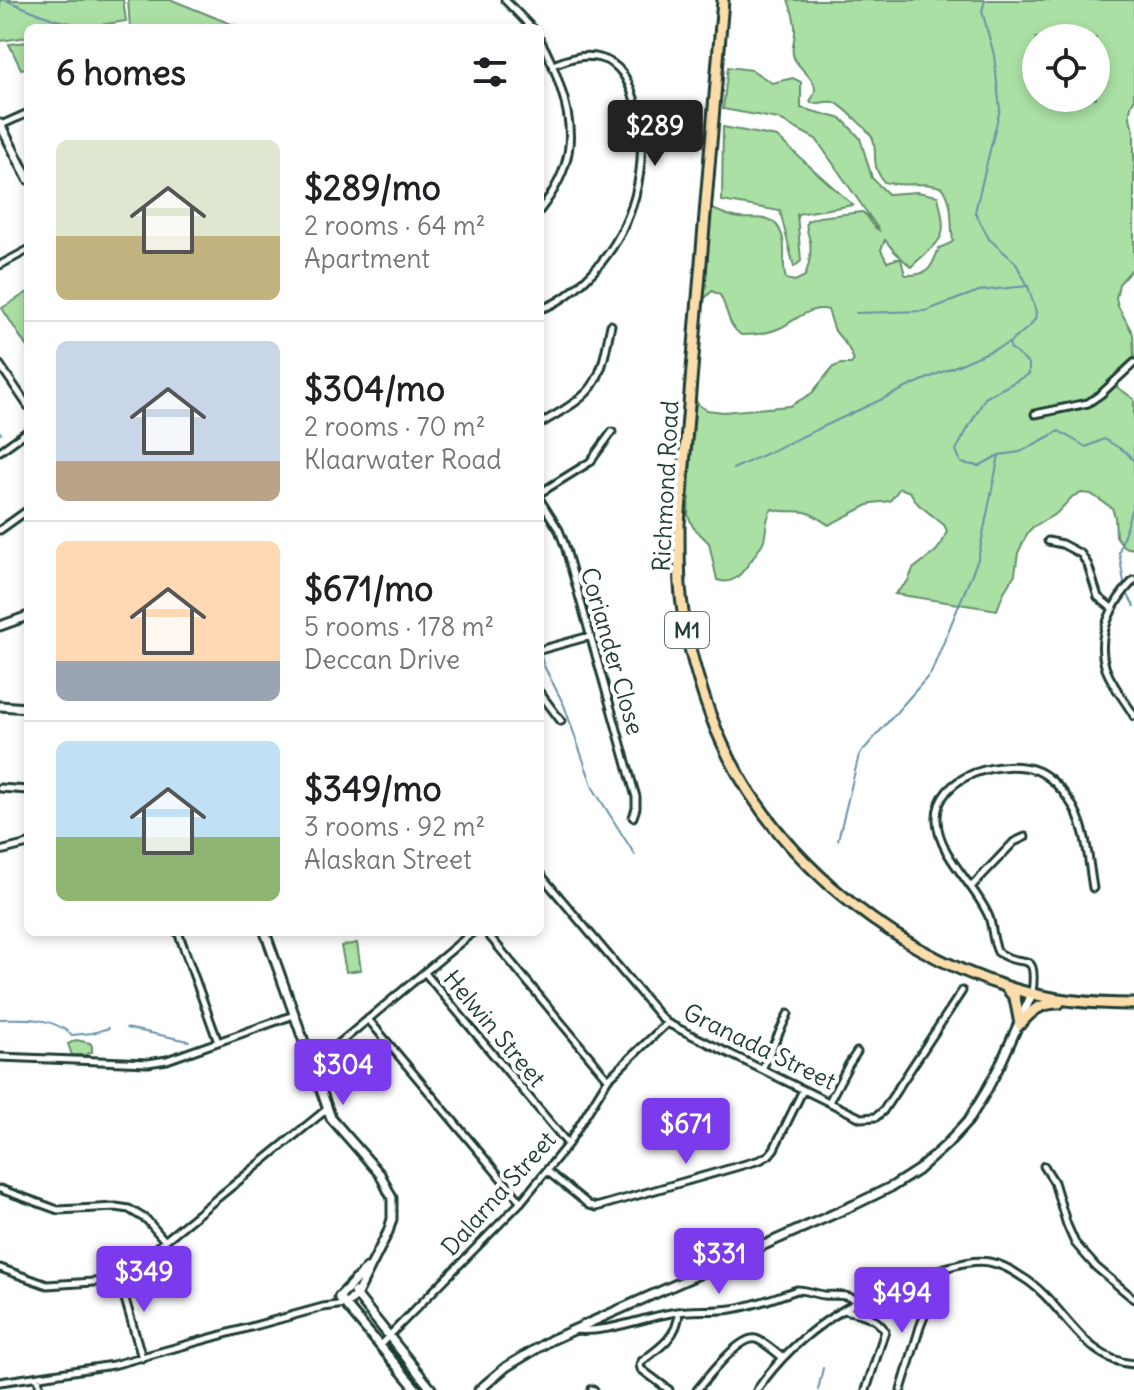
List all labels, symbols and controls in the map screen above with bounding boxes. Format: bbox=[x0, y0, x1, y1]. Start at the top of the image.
map controls bbox=[1022, 24, 1110, 112]
button: locate bbox=[1022, 24, 1110, 112]
icon: filters bbox=[468, 50, 512, 94]
text: 6 homes bbox=[56, 51, 186, 94]
pin: $289 bbox=[608, 100, 702, 168]
text: $289 bbox=[626, 109, 684, 142]
text: $289/mo bbox=[304, 166, 441, 209]
icon: home bbox=[120, 172, 216, 268]
text: 2 rooms · 64 m² bbox=[304, 209, 486, 242]
text: Apartment bbox=[304, 242, 430, 275]
text: $304/mo bbox=[304, 367, 445, 410]
icon: home bbox=[120, 373, 216, 469]
street label: Richmond Road bbox=[646, 400, 684, 572]
text: 2 rooms · 70 m² bbox=[304, 410, 485, 443]
text: Klaarwater Road bbox=[304, 443, 502, 476]
street label: Coriander Close bbox=[575, 564, 651, 738]
text: $671/mo bbox=[304, 567, 433, 610]
icon: home bbox=[120, 573, 216, 669]
text: 5 rooms · 178 m² bbox=[304, 610, 494, 643]
road number: M1 bbox=[665, 612, 709, 648]
text: Deccan Drive bbox=[304, 643, 460, 676]
text: $349/mo bbox=[304, 767, 442, 810]
icon: home bbox=[120, 773, 216, 869]
text: 3 rooms · 92 m² bbox=[304, 810, 485, 843]
text: Alaskan Street bbox=[304, 843, 472, 876]
street label: Helwin Street bbox=[437, 963, 553, 1093]
street label: Granada Street bbox=[679, 996, 841, 1096]
pin: $304 bbox=[296, 1039, 390, 1107]
text: $304 bbox=[312, 1048, 374, 1081]
pin: $671 bbox=[639, 1098, 733, 1166]
text: $671 bbox=[660, 1107, 712, 1140]
street label: Dalarna Street bbox=[434, 1125, 562, 1261]
pin: $331 bbox=[672, 1228, 766, 1296]
text: $331 bbox=[692, 1237, 746, 1270]
pin: $349 bbox=[97, 1246, 191, 1314]
text: $349 bbox=[114, 1255, 174, 1288]
pin: $494 bbox=[855, 1267, 949, 1335]
text: $494 bbox=[872, 1276, 932, 1309]

